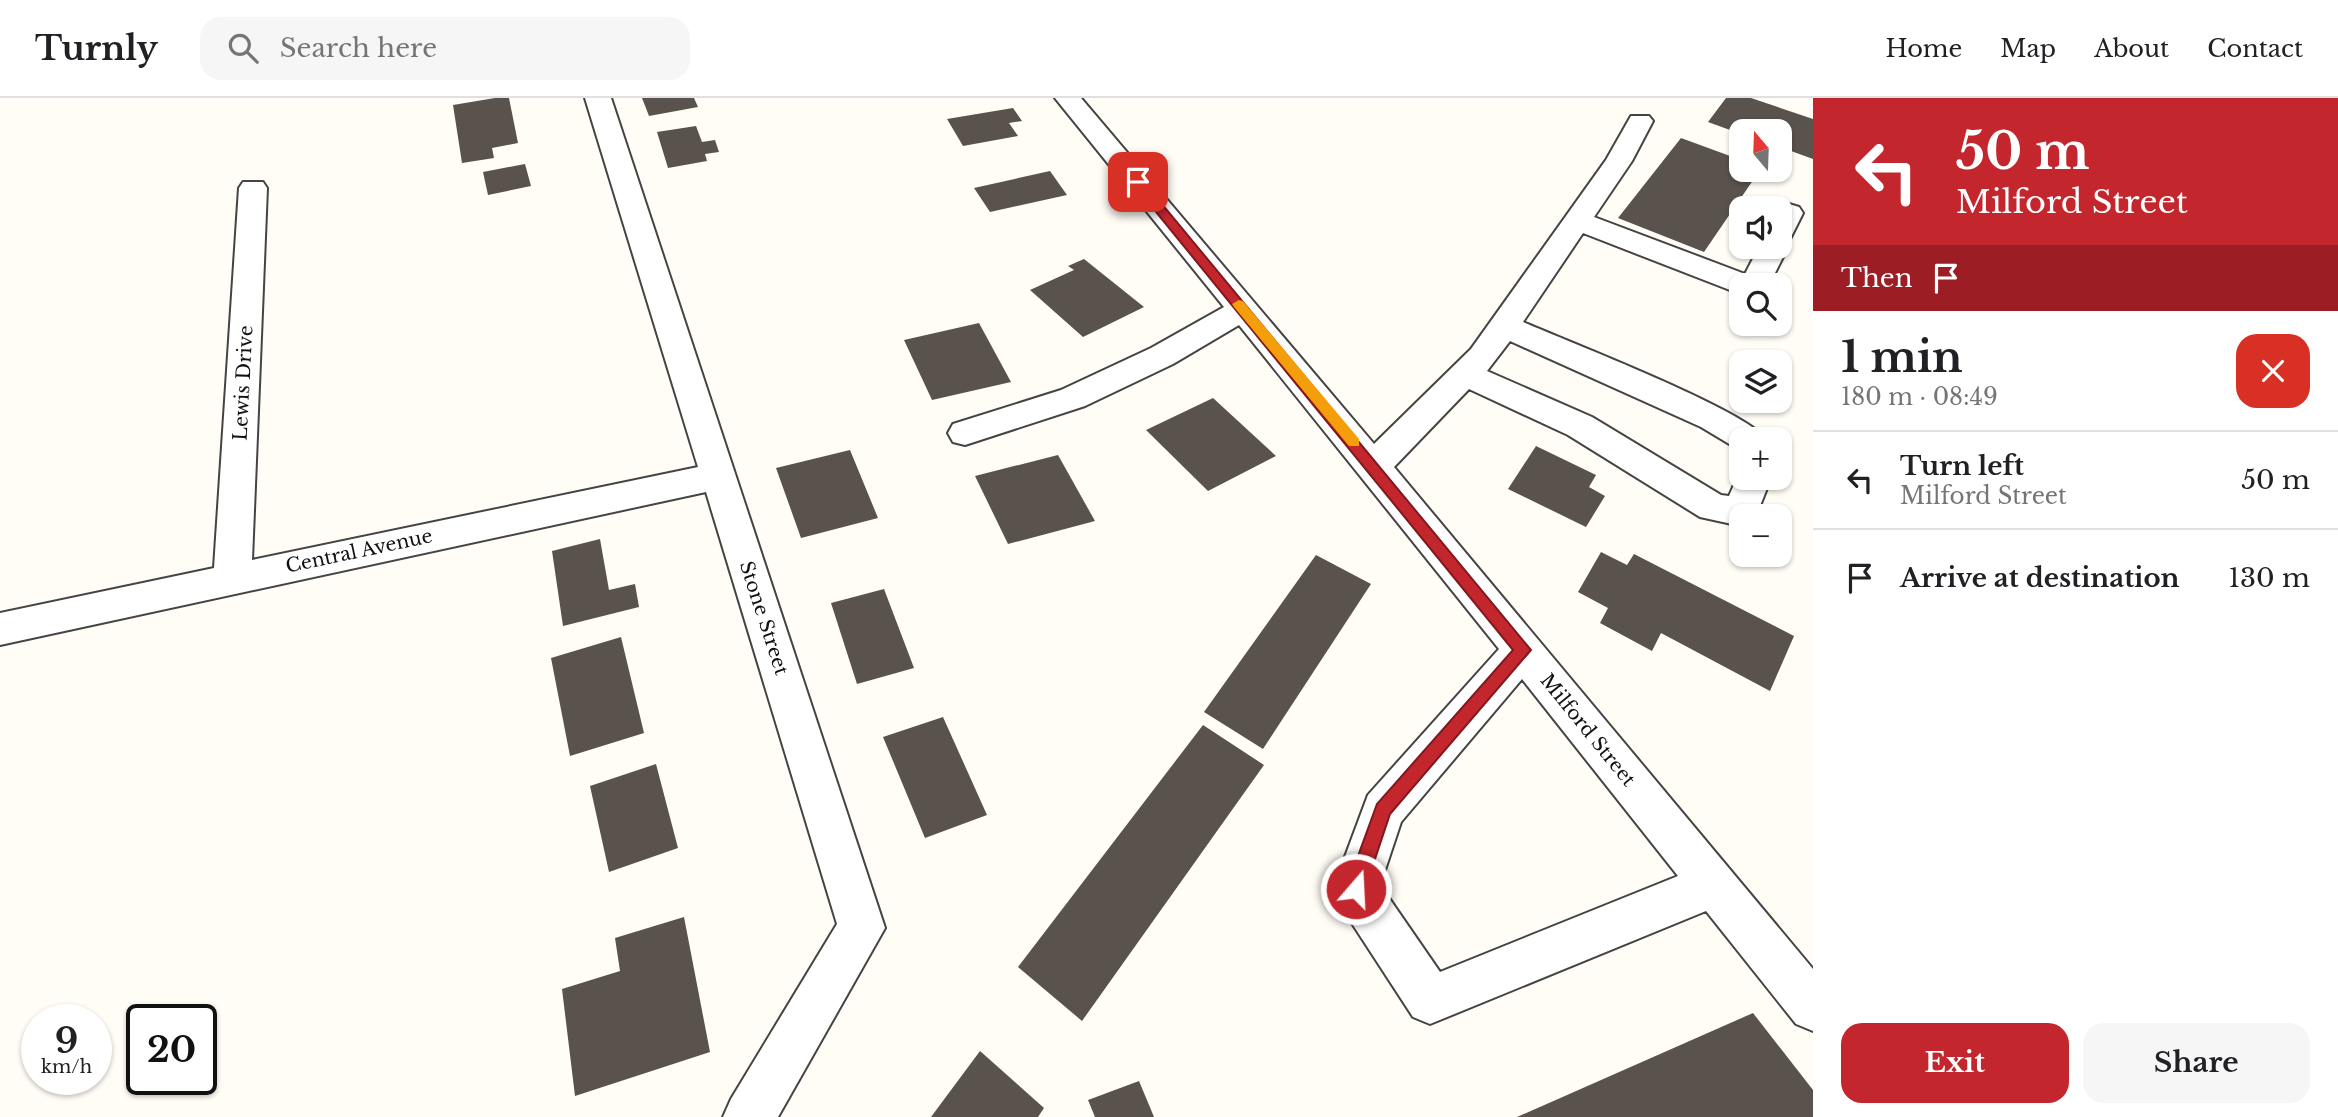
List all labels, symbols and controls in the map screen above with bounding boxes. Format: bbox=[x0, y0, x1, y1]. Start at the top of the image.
search box bbox=[200, 17, 690, 80]
text: Turnly bbox=[35, 28, 158, 69]
icon: search bbox=[224, 29, 262, 67]
text: Search here bbox=[280, 32, 437, 64]
text: Home bbox=[1886, 34, 1962, 63]
text: Map bbox=[2000, 34, 2056, 63]
text: About bbox=[2094, 34, 2169, 63]
text: Contact bbox=[2207, 34, 2303, 63]
north arrow bbox=[1729, 119, 1792, 182]
map controls bbox=[1729, 119, 1792, 567]
text: 50 m bbox=[1956, 121, 2089, 182]
icon: left bbox=[1841, 126, 1932, 217]
pin bbox=[1108, 152, 1168, 212]
icon: arrive bbox=[1119, 163, 1157, 201]
text: Milford Street bbox=[1956, 182, 2188, 222]
button: sound bbox=[1729, 196, 1792, 259]
icon: arrive bbox=[1927, 259, 1965, 297]
text: Then bbox=[1841, 262, 1913, 294]
button: search bbox=[1729, 273, 1792, 336]
street label: Lewis Drive bbox=[228, 325, 258, 441]
text: 1 min bbox=[1841, 331, 1963, 383]
button: close bbox=[2236, 334, 2310, 408]
button: layers bbox=[1729, 350, 1792, 413]
text: 180 m · 08:49 bbox=[1841, 383, 1998, 411]
button: + bbox=[1729, 427, 1792, 490]
text: Turn left bbox=[1900, 450, 2024, 482]
icon: left bbox=[1841, 461, 1879, 499]
text: 50 m bbox=[2241, 464, 2310, 496]
text: Milford Street bbox=[1900, 482, 2067, 510]
button: − bbox=[1729, 504, 1792, 567]
street label: Central Avenue bbox=[284, 524, 434, 578]
street label: Stone Street bbox=[735, 558, 793, 679]
icon: arrive bbox=[1841, 559, 1879, 597]
text: Arrive at destination bbox=[1900, 562, 2180, 594]
text: 130 m bbox=[2228, 562, 2310, 594]
street label: Milford Street bbox=[1536, 669, 1641, 791]
position arrow bbox=[1319, 852, 1393, 926]
speed limit sign: 20 bbox=[126, 1004, 217, 1095]
text: 9 bbox=[55, 1019, 78, 1062]
button: Exit bbox=[1841, 1023, 2069, 1103]
button: Share bbox=[2083, 1023, 2310, 1103]
text: km/h bbox=[41, 1056, 92, 1078]

